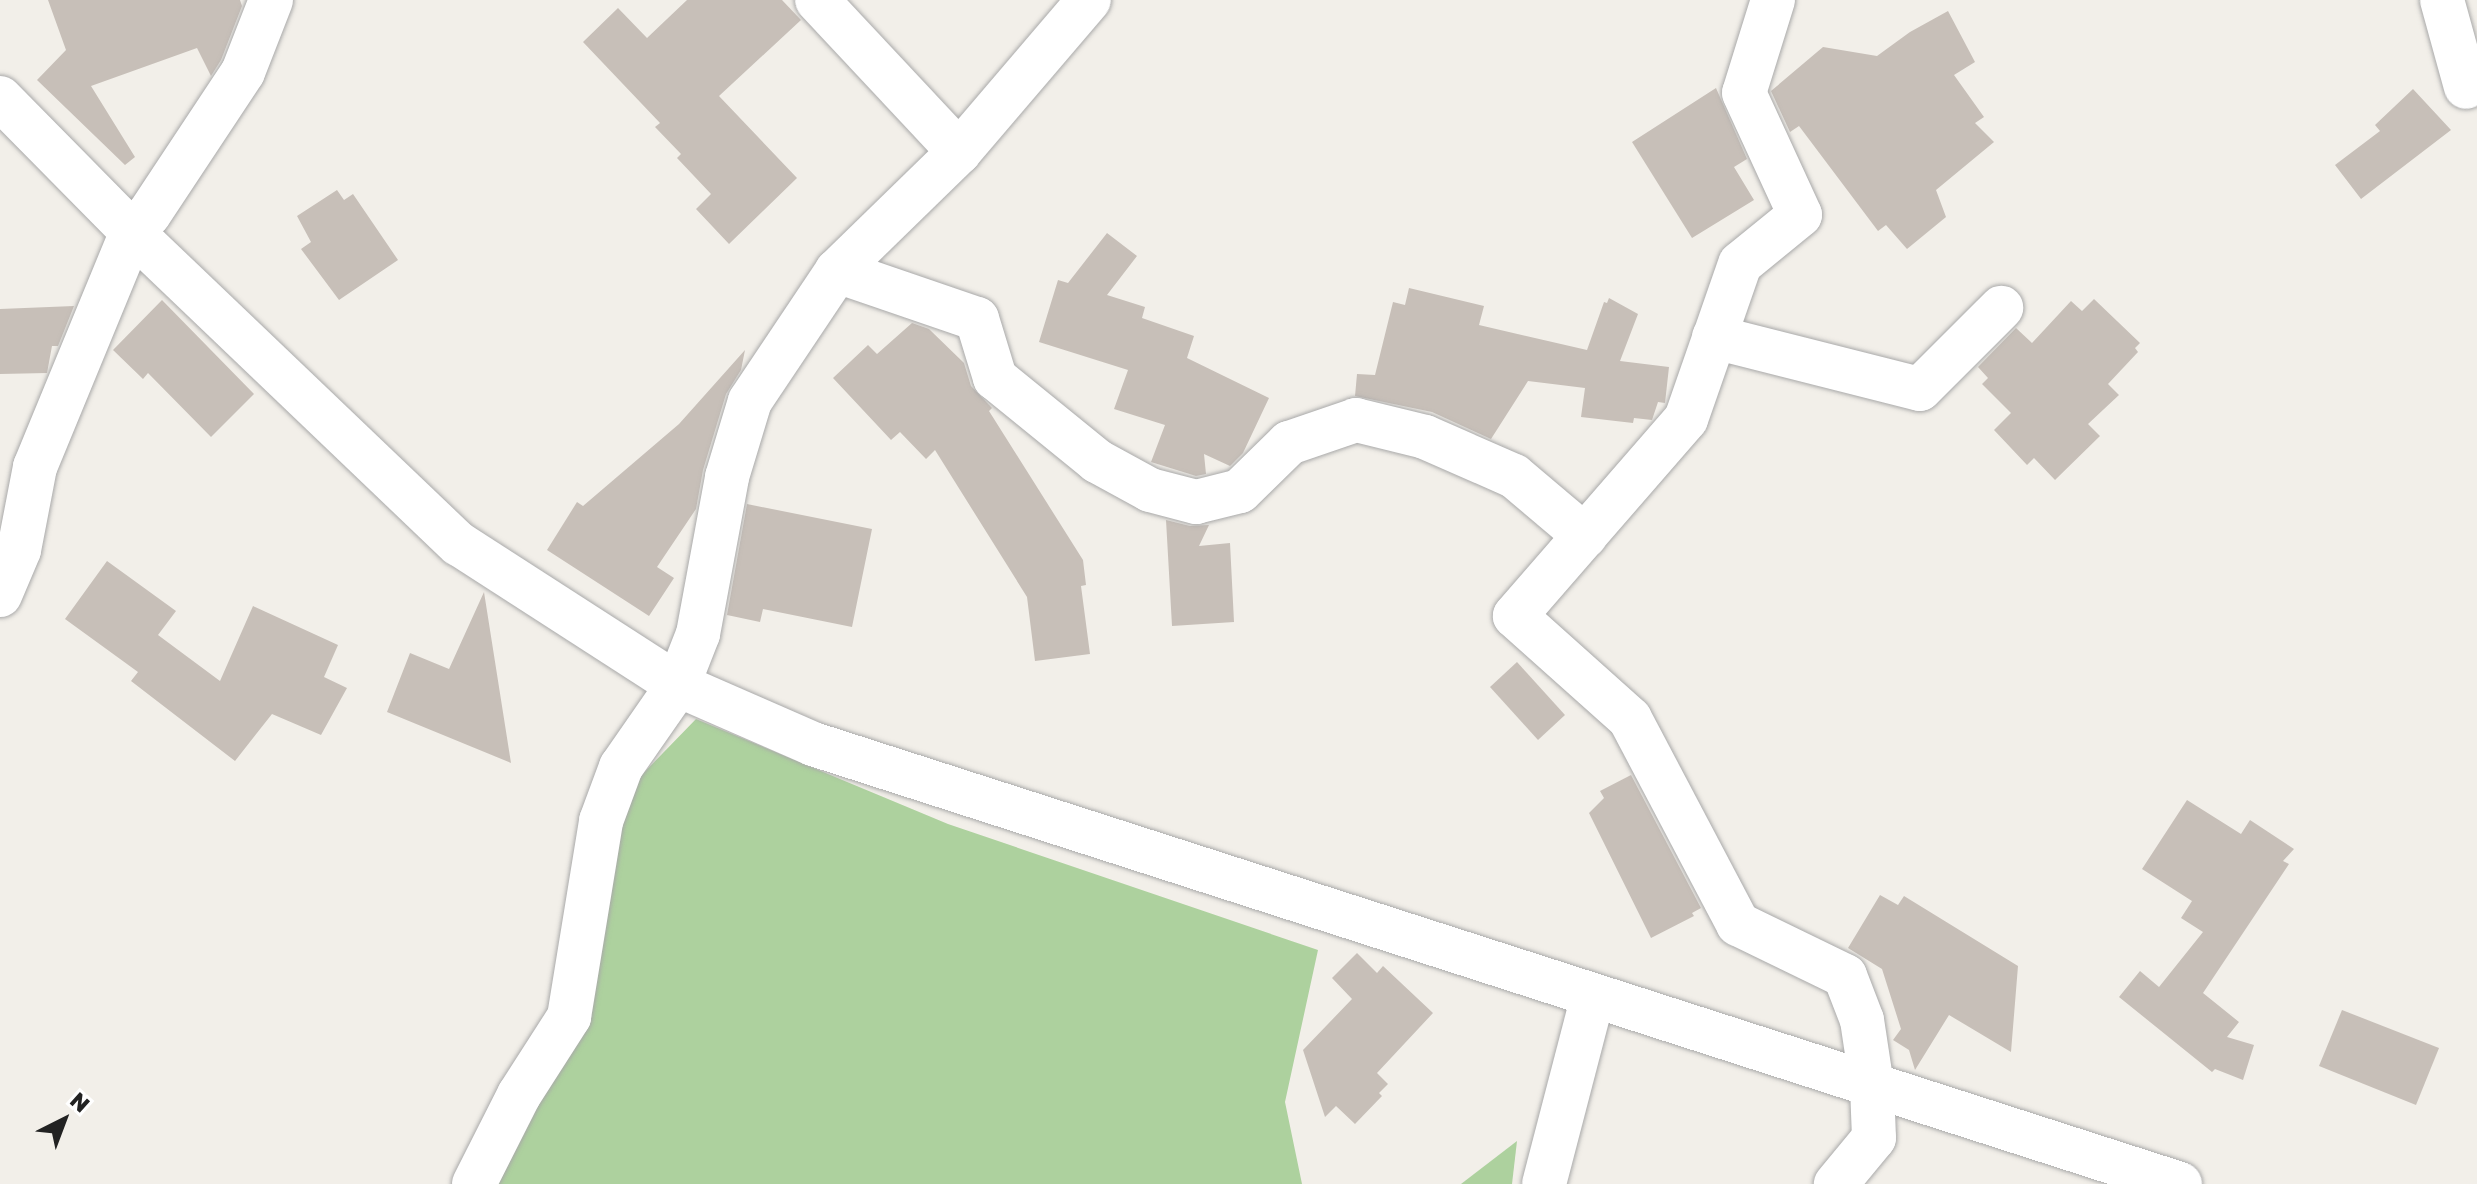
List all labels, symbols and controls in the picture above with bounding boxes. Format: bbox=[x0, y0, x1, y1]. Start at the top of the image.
north arrow bbox=[24, 1080, 104, 1160]
text: N bbox=[65, 1086, 96, 1117]

